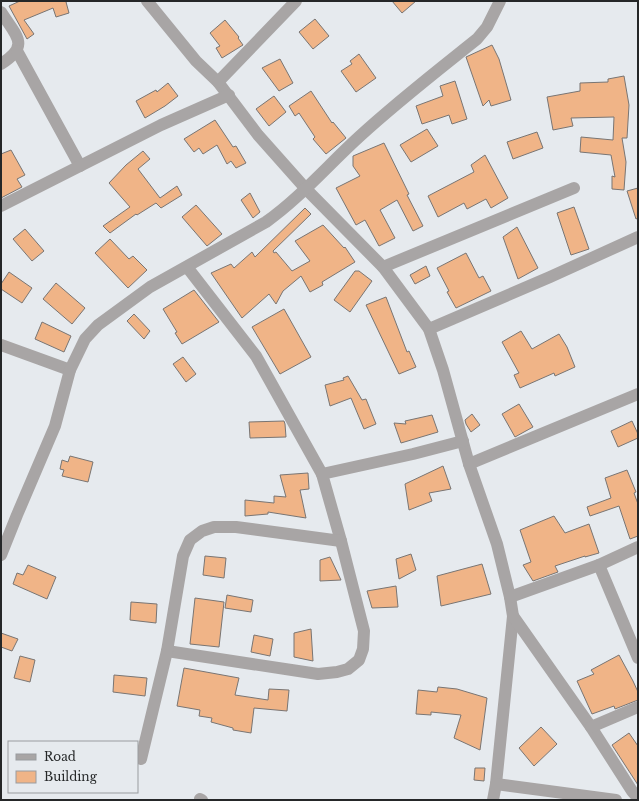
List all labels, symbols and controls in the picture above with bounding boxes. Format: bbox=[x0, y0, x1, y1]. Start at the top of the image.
legend bbox=[8, 741, 138, 793]
text: Road bbox=[44, 749, 76, 764]
text: Building bbox=[44, 769, 98, 784]

